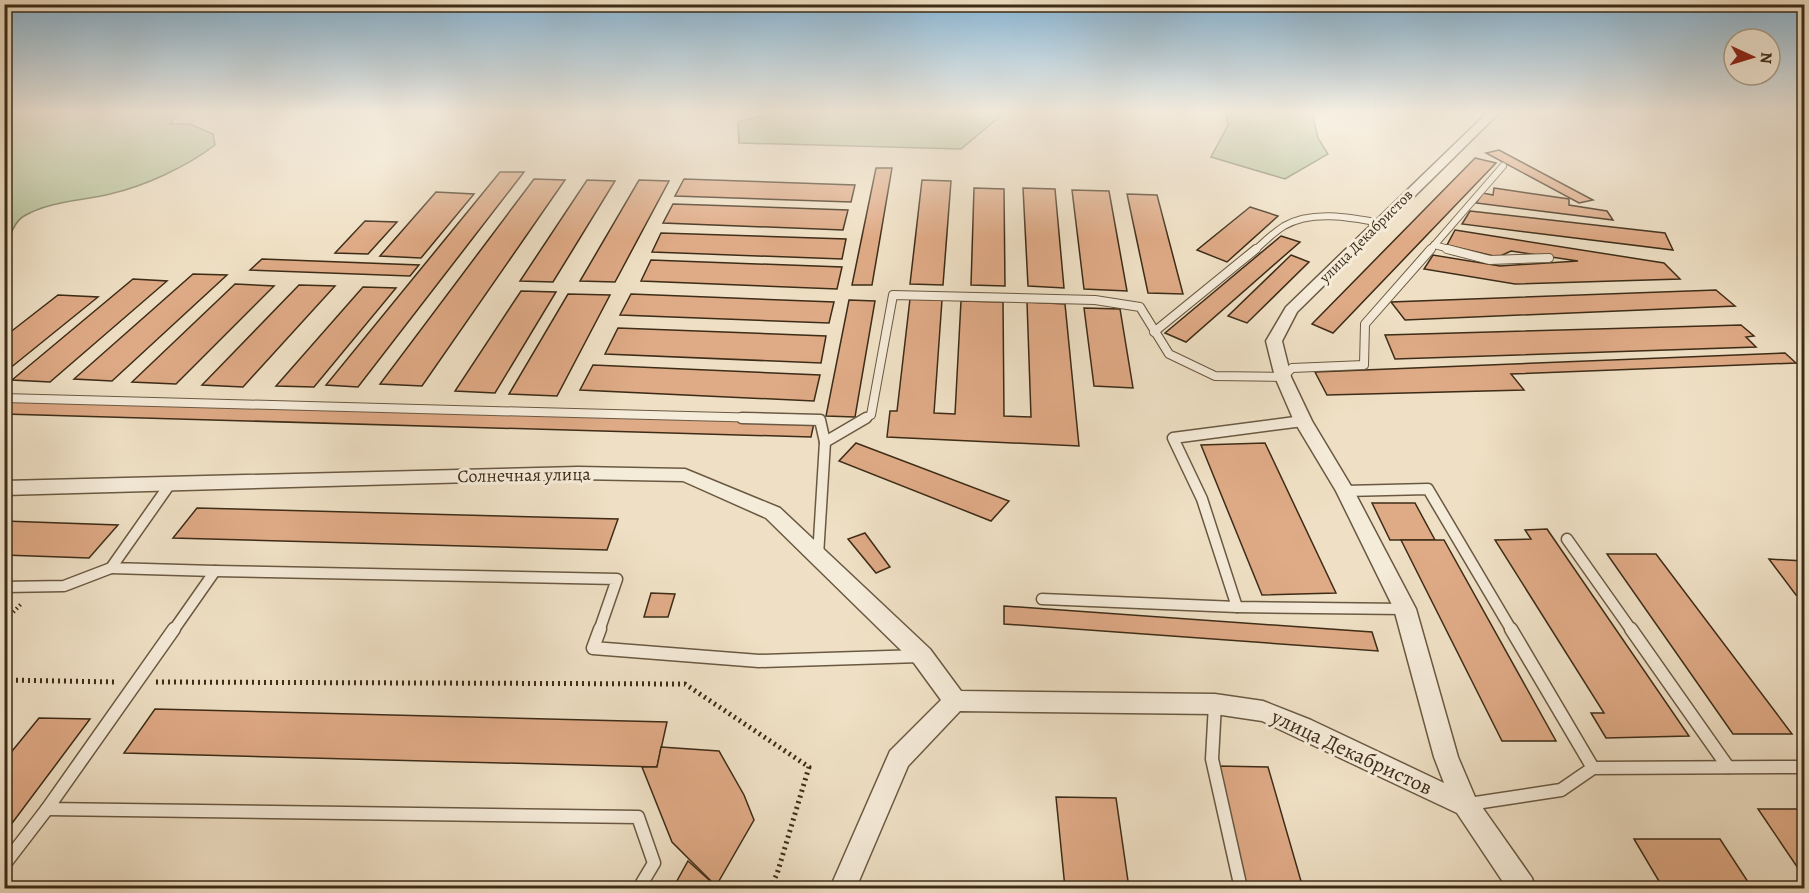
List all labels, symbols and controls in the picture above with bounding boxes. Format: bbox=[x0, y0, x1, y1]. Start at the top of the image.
north arrow bbox=[1722, 27, 1782, 87]
text: N bbox=[1755, 51, 1777, 65]
street label: улица Декабристов bbox=[1314, 185, 1417, 288]
street label: Солнечная улица bbox=[457, 462, 592, 488]
street label: улица Декабристов bbox=[1266, 702, 1437, 802]

